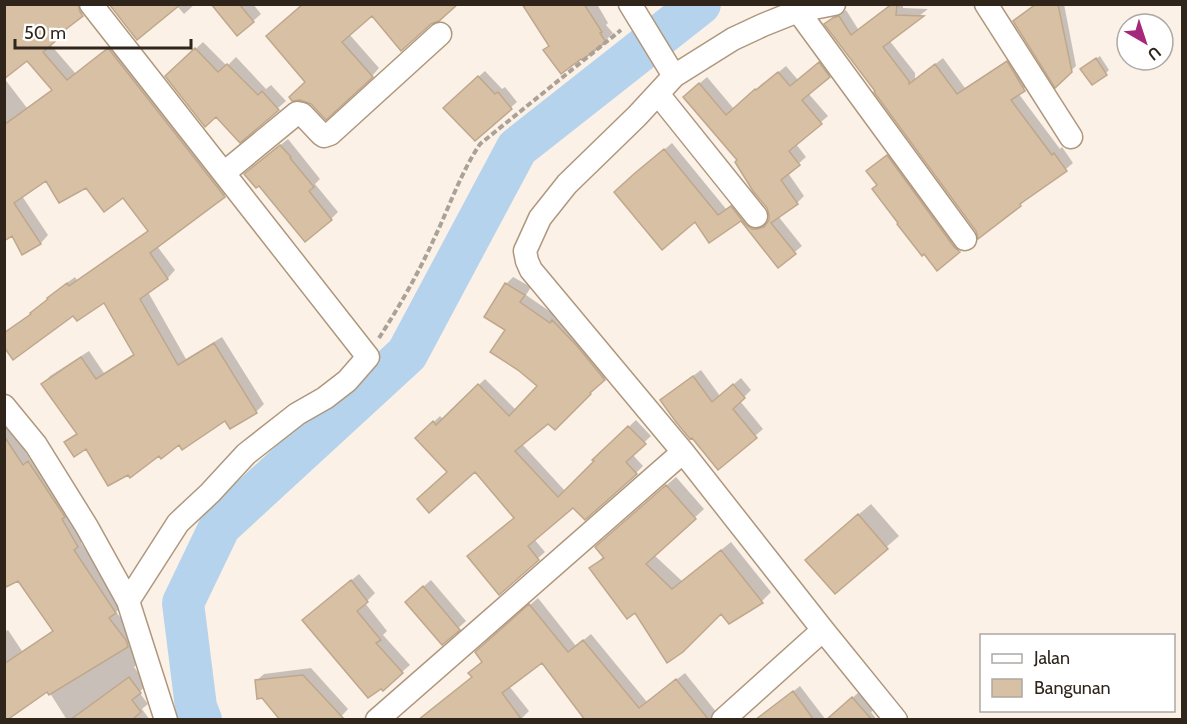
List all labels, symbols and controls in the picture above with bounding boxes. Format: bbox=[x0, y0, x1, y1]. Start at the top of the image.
scale bar bbox=[15, 12, 190, 50]
north arrow bbox=[1115, 12, 1175, 72]
text: 50 m bbox=[24, 22, 66, 44]
text: U bbox=[1144, 42, 1165, 64]
legend bbox=[980, 634, 1175, 712]
text: Jalan bbox=[1033, 647, 1070, 669]
text: Bangunan bbox=[1034, 677, 1111, 699]

